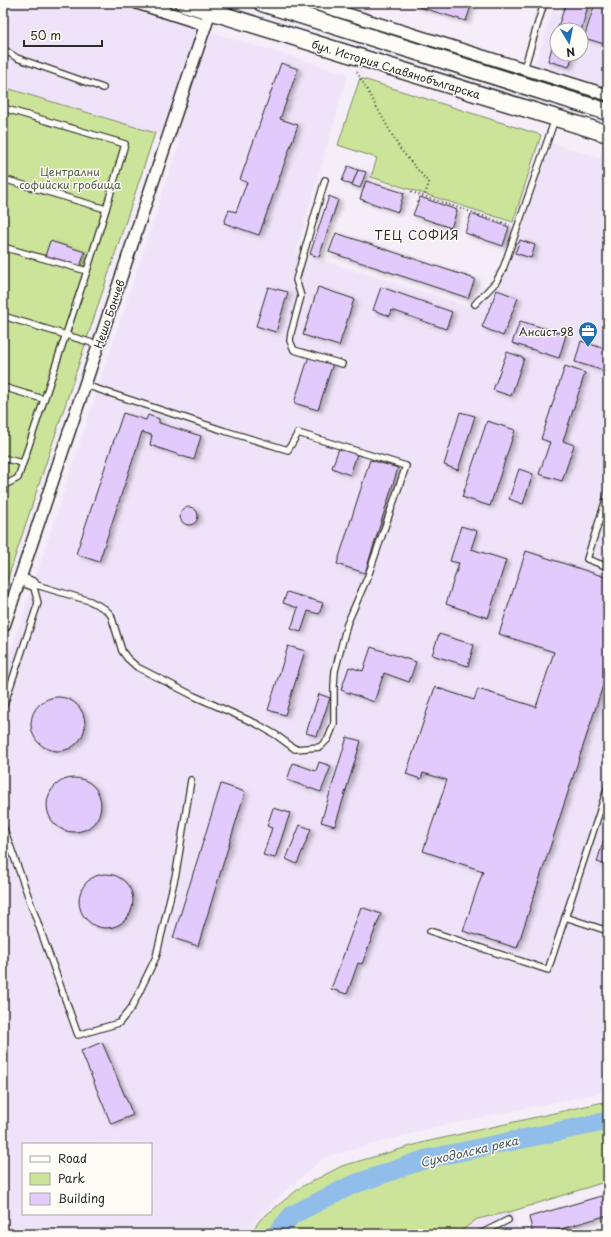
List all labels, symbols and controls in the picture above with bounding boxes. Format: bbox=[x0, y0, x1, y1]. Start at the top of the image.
scale bar bbox=[24, 22, 102, 48]
north arrow bbox=[549, 22, 589, 62]
text: 50 m bbox=[30, 26, 61, 44]
street label: бул. История Славянобългарска bbox=[309, 35, 483, 103]
text: N bbox=[565, 43, 577, 62]
park label: Централни софийски гробища bbox=[19, 163, 121, 193]
district label: ТЕЦ СОФИЯ bbox=[374, 226, 460, 244]
street label: Нешо Бончев bbox=[89, 277, 129, 351]
office icon: Ансист 98 bbox=[577, 320, 599, 348]
place label: Ансист 98 bbox=[519, 323, 574, 340]
water label: Суходолска река bbox=[418, 1131, 520, 1171]
legend bbox=[22, 1143, 152, 1215]
text: Road bbox=[58, 1149, 87, 1167]
text: Park bbox=[58, 1169, 85, 1187]
text: Building bbox=[58, 1189, 105, 1207]

